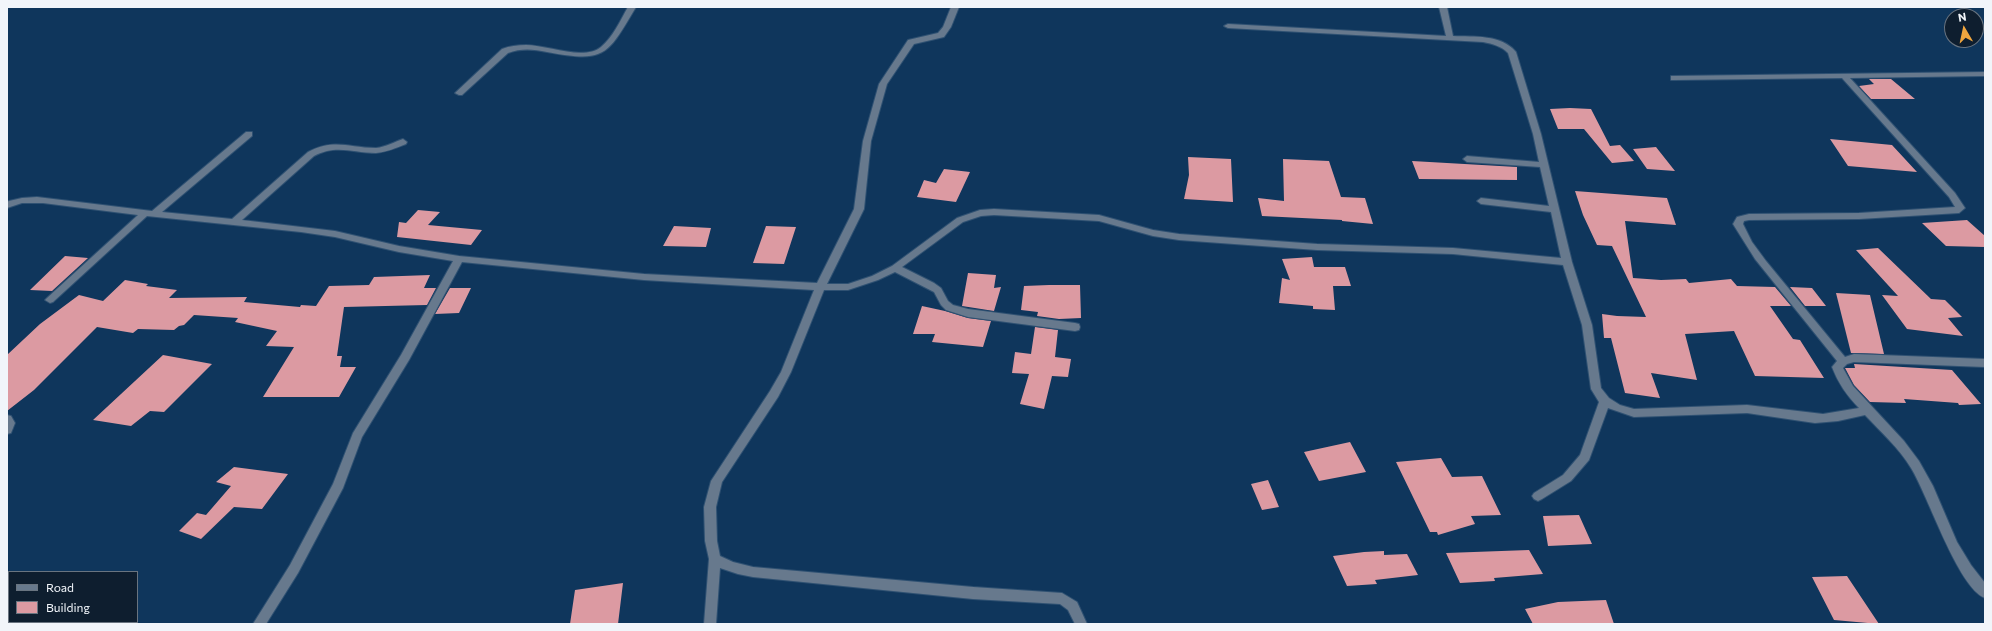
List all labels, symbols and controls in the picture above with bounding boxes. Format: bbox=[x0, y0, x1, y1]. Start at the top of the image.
north arrow bbox=[1944, 8, 1984, 48]
text: N bbox=[1957, 10, 1967, 24]
legend bbox=[8, 571, 138, 623]
text: Road bbox=[46, 580, 74, 594]
text: Building bbox=[46, 600, 90, 614]

